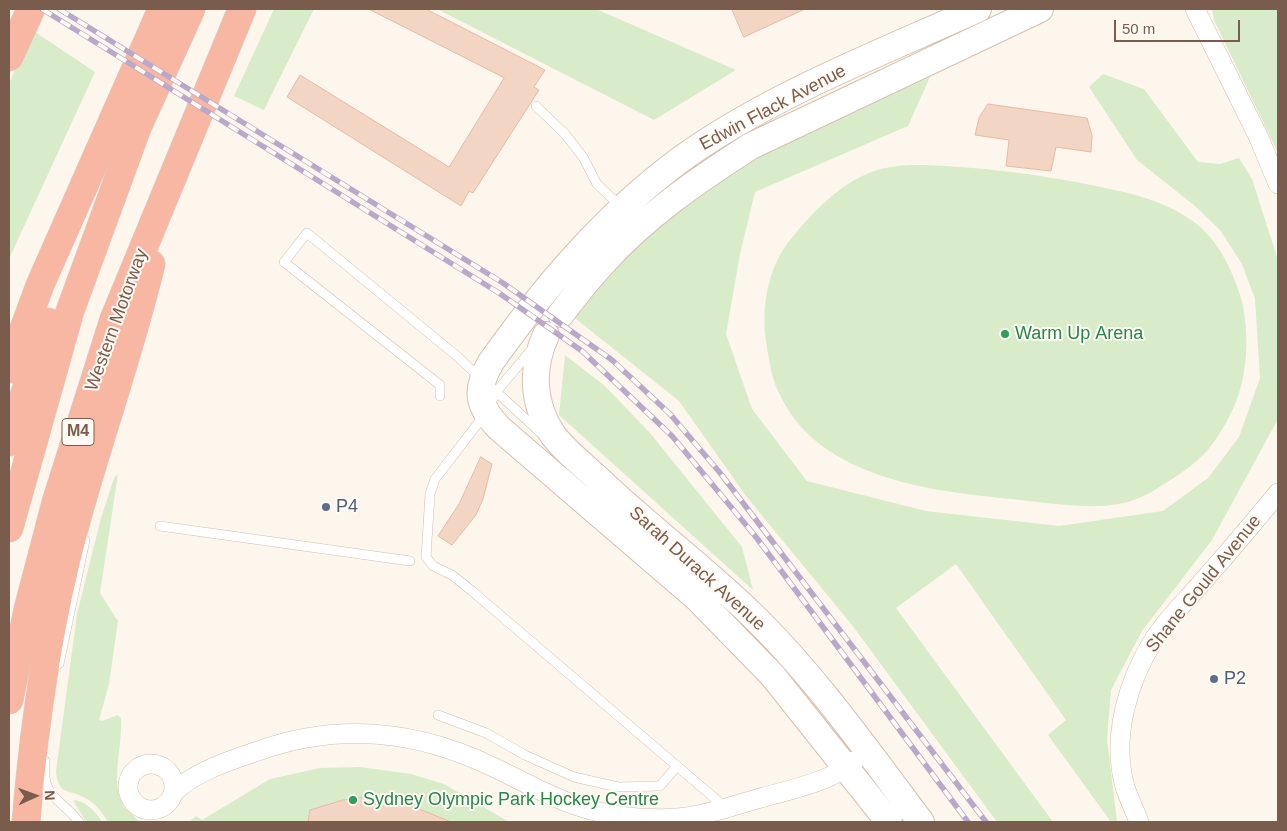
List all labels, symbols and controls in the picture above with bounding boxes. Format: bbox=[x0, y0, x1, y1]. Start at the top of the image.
scale bar bbox=[1117, 10, 1243, 42]
text: 50 m bbox=[1122, 20, 1155, 37]
street label: Edwin Flack Avenue bbox=[696, 60, 850, 156]
street label: Western Motorway bbox=[81, 246, 153, 394]
place label: Warm Up Arena bbox=[1015, 323, 1143, 345]
marker: Warm Up Arena bbox=[999, 328, 1011, 340]
road number: M4 bbox=[62, 418, 94, 446]
place label: P4 bbox=[336, 496, 358, 518]
marker: P4 bbox=[320, 501, 332, 513]
street label: Sarah Durack Avenue bbox=[624, 502, 770, 636]
street label: Shane Gould Avenue bbox=[1142, 511, 1266, 657]
place label: P2 bbox=[1224, 668, 1246, 690]
marker: P2 bbox=[1208, 673, 1220, 685]
north arrow bbox=[10, 771, 60, 821]
place label: Sydney Olympic Park Hockey Centre bbox=[363, 789, 659, 811]
text: N bbox=[42, 790, 58, 801]
marker: Sydney Olympic Park Hockey Centre bbox=[347, 794, 359, 806]

